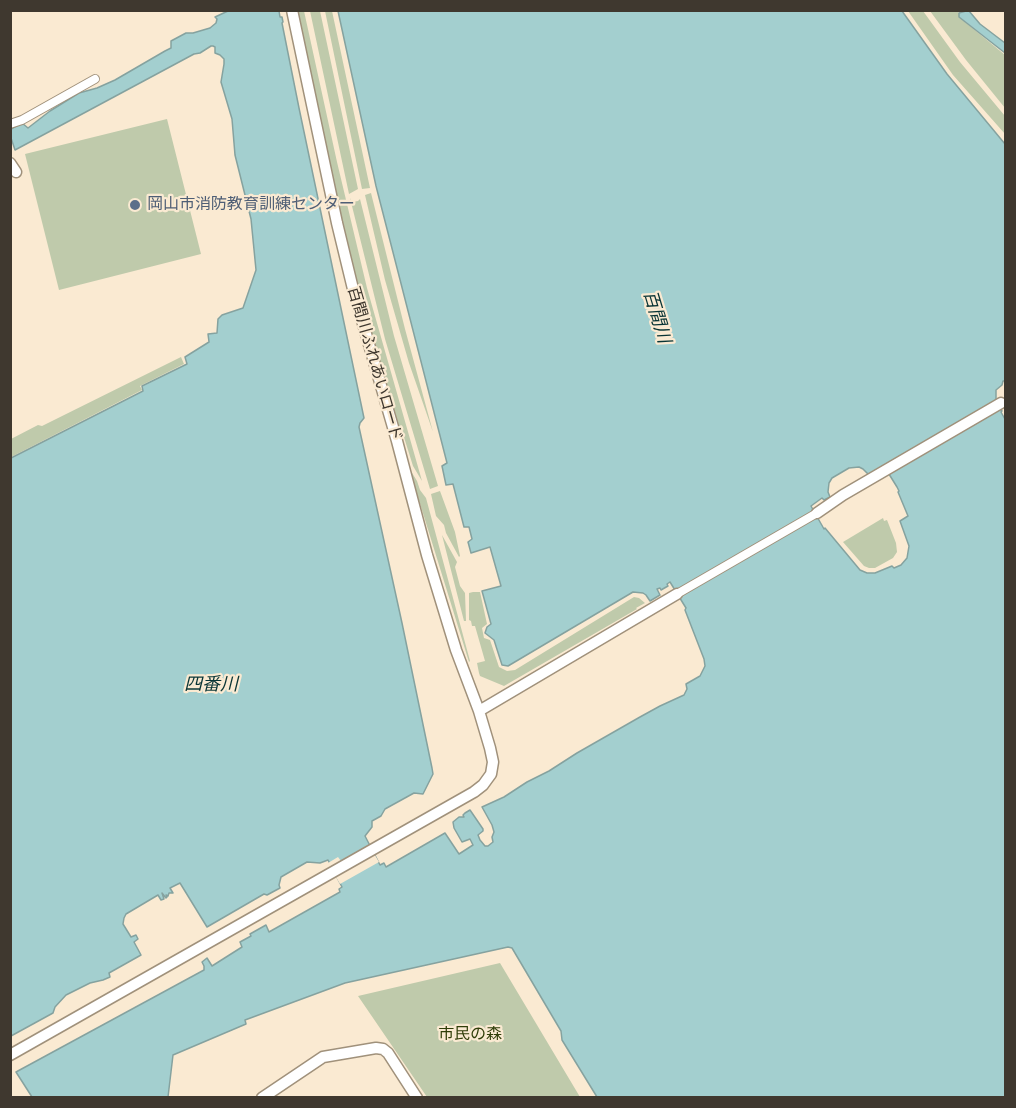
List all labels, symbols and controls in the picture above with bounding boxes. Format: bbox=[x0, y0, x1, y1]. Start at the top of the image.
place label: 岡山市消防教育訓練センター bbox=[147, 195, 355, 215]
marker: 岡山市消防教育訓練センター bbox=[128, 198, 142, 212]
street label: 百間川ふれあいロード bbox=[343, 284, 405, 444]
water label: 百間川 bbox=[638, 288, 674, 346]
water label: 四番川 bbox=[184, 674, 238, 696]
park label: 市民の森 bbox=[438, 1025, 502, 1045]

